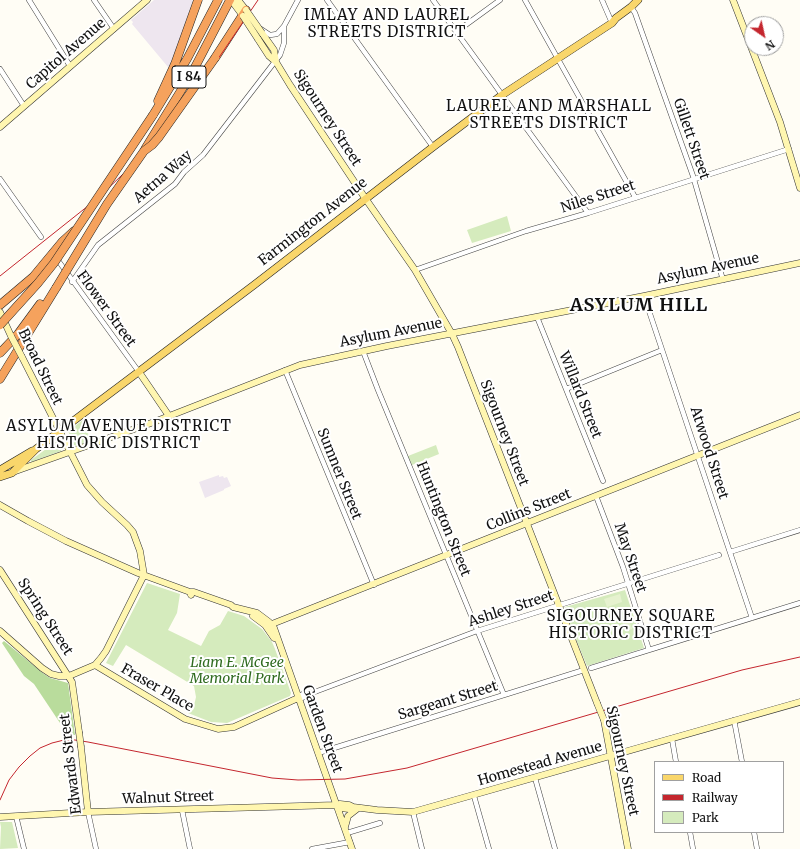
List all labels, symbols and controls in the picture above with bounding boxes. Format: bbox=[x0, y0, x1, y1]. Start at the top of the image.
district label: IMLAY AND LAUREL STREETS DISTRICT bbox=[304, 7, 470, 42]
street label: Capitol Avenue bbox=[23, 15, 109, 93]
north arrow bbox=[744, 16, 784, 56]
text: N bbox=[763, 37, 778, 53]
road number: I 84 bbox=[172, 66, 206, 88]
street label: Sigourney Street bbox=[289, 66, 365, 170]
street label: Gillett Street bbox=[669, 96, 713, 182]
district label: LAUREL AND MARSHALL STREETS DISTRICT bbox=[446, 98, 652, 133]
street label: Aetna Way bbox=[130, 147, 196, 207]
street label: Farmington Avenue bbox=[255, 174, 371, 270]
street label: Niles Street bbox=[559, 177, 637, 217]
street label: Asylum Avenue bbox=[656, 250, 760, 288]
street label: Flower Street bbox=[73, 268, 139, 350]
district label: ASYLUM HILL bbox=[570, 295, 708, 317]
street label: Asylum Avenue bbox=[338, 315, 444, 351]
street label: Broad Street bbox=[14, 326, 66, 408]
street label: Willard Street bbox=[555, 349, 605, 441]
street label: Sigourney Street bbox=[476, 378, 532, 488]
street label: Atwood Street bbox=[686, 405, 732, 501]
district label: ASYLUM AVENUE DISTRICT HISTORIC DISTRICT bbox=[6, 418, 232, 453]
street label: Sumner Street bbox=[313, 426, 365, 522]
street label: Huntington Street bbox=[412, 459, 474, 579]
street label: Collins Street bbox=[484, 485, 574, 535]
street label: May Street bbox=[610, 521, 650, 595]
street label: Spring Street bbox=[14, 575, 76, 659]
street label: Ashley Street bbox=[466, 587, 556, 631]
district label: SIGOURNEY SQUARE HISTORIC DISTRICT bbox=[547, 608, 715, 643]
park label: Liam E. McGee Memorial Park bbox=[190, 655, 284, 688]
street label: Fraser Place bbox=[118, 661, 196, 715]
street label: Sargeant Street bbox=[396, 678, 500, 724]
street label: Garden Street bbox=[298, 683, 346, 775]
street label: Sigourney Street bbox=[602, 704, 642, 818]
street label: Edwards Street bbox=[56, 713, 86, 815]
street label: Homestead Avenue bbox=[476, 738, 604, 790]
legend bbox=[654, 761, 784, 833]
text: Road bbox=[692, 770, 721, 785]
street label: Walnut Street bbox=[122, 788, 214, 808]
text: Railway bbox=[692, 790, 738, 805]
text: Park bbox=[692, 810, 719, 825]

